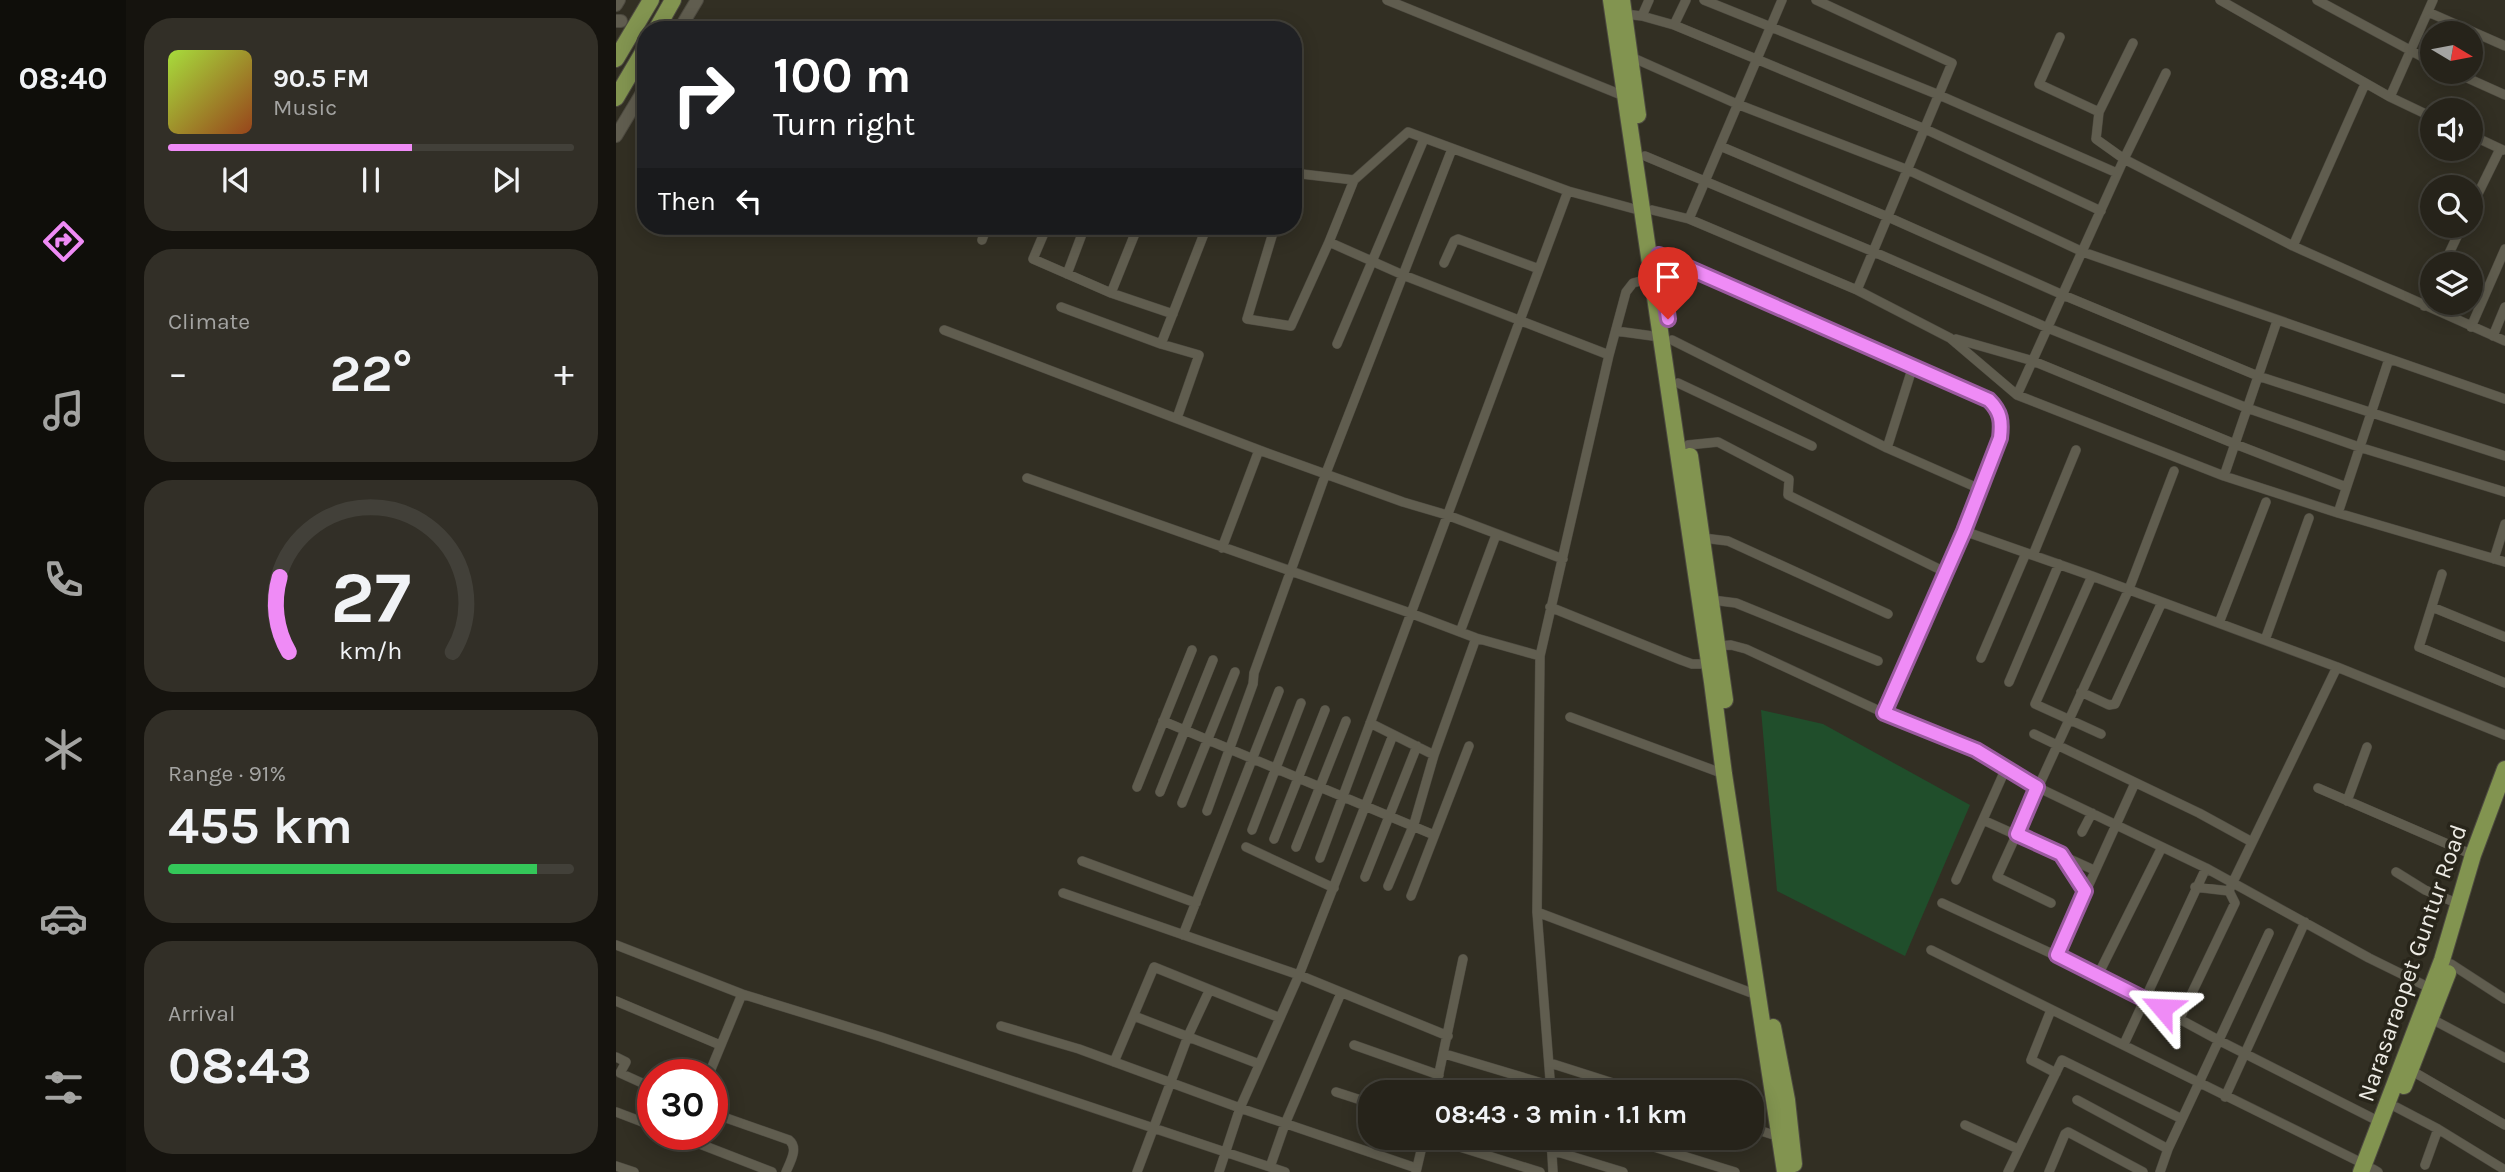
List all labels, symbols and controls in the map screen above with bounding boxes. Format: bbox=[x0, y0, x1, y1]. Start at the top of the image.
north arrow bbox=[2420, 21, 2483, 84]
map controls bbox=[2420, 21, 2483, 315]
text: 100 m bbox=[773, 47, 911, 104]
icon: right bbox=[658, 49, 749, 140]
text: 08:40 bbox=[19, 60, 107, 97]
text: 90.5 FM bbox=[273, 63, 370, 94]
text: Music bbox=[273, 94, 337, 121]
button: sound bbox=[2420, 98, 2483, 161]
text: Turn right bbox=[773, 106, 915, 143]
icon: previous bbox=[217, 161, 255, 199]
icon: pause bbox=[352, 161, 390, 199]
icon: next bbox=[487, 161, 525, 199]
button: search bbox=[2420, 175, 2483, 238]
icon: left bbox=[730, 182, 768, 220]
text: Then bbox=[658, 186, 716, 217]
icon: directions bbox=[39, 217, 88, 266]
pin bbox=[1638, 247, 1698, 319]
button: layers bbox=[2420, 252, 2483, 315]
icon: arrive bbox=[1649, 258, 1687, 296]
text: Climate bbox=[168, 308, 250, 335]
text: 22° bbox=[329, 343, 413, 404]
text: − bbox=[168, 351, 188, 396]
text: + bbox=[554, 351, 574, 396]
icon: music bbox=[39, 386, 88, 435]
icon: phone bbox=[39, 555, 88, 604]
text: 27 bbox=[331, 555, 411, 640]
text: km/h bbox=[339, 636, 403, 665]
icon: climate bbox=[39, 725, 88, 774]
text: Range · 91% bbox=[168, 760, 286, 787]
text: 455 km bbox=[168, 795, 353, 856]
street label: Narasaraopet Guntur Road bbox=[2351, 821, 2473, 1105]
icon: car bbox=[39, 894, 88, 943]
position arrow bbox=[2125, 971, 2199, 1045]
text: Arrival bbox=[168, 1000, 235, 1027]
text: 08:43 bbox=[168, 1035, 312, 1096]
speed limit sign: 30 bbox=[637, 1059, 728, 1150]
icon: filters bbox=[39, 1063, 88, 1112]
text: 08:43 · 3 min · 1.1 km bbox=[1435, 1099, 1687, 1130]

